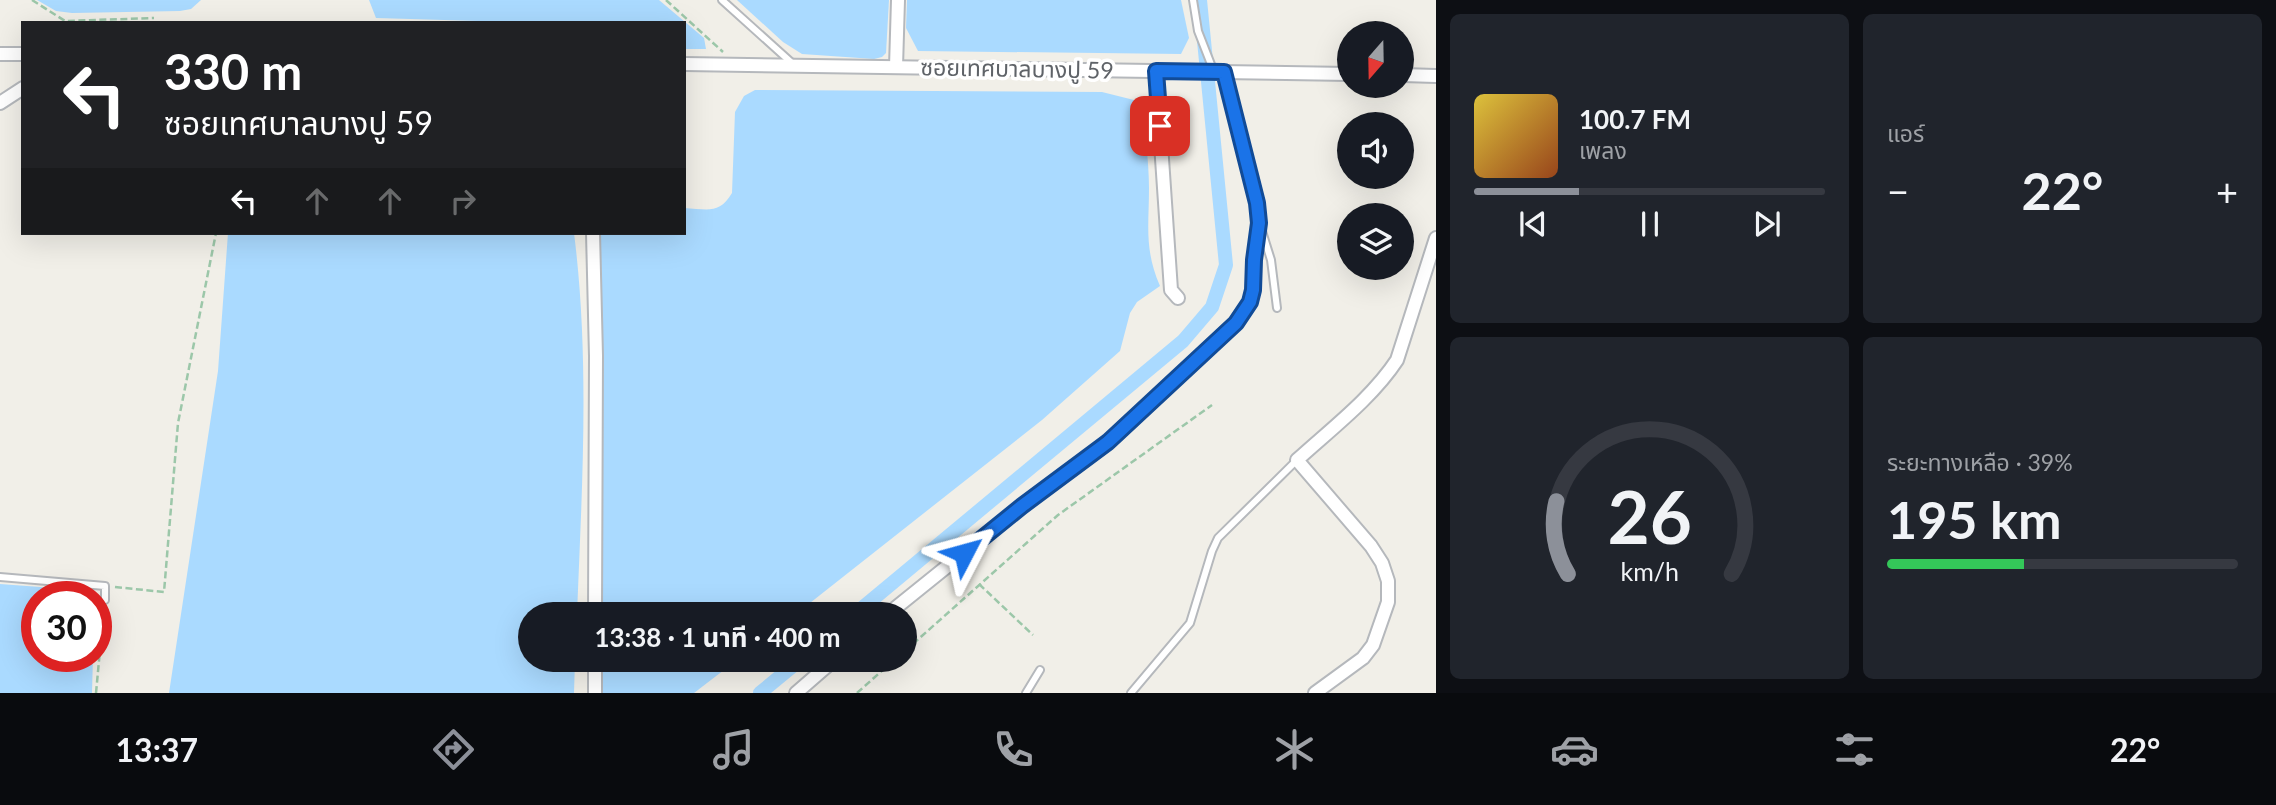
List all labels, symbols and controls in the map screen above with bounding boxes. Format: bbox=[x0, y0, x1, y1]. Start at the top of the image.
north arrow bbox=[1337, 21, 1414, 98]
map controls bbox=[1337, 21, 1414, 280]
text: 330 m bbox=[164, 42, 302, 100]
icon: left bbox=[49, 49, 140, 140]
street label: ซอยเทศบาลบางปู 59 bbox=[920, 52, 1114, 86]
pin bbox=[1130, 96, 1190, 156]
text: ซอยเทศบาลบางปู 59 bbox=[164, 103, 433, 142]
text: 100.7 FM bbox=[1579, 103, 1691, 135]
icon: arrive bbox=[1141, 107, 1179, 145]
button: sound bbox=[1337, 112, 1414, 189]
text: แอร์ bbox=[1887, 119, 1924, 147]
text: เพลง bbox=[1579, 136, 1627, 164]
text: 22° bbox=[2022, 159, 2103, 221]
text: − bbox=[1887, 168, 1909, 214]
text: + bbox=[2216, 168, 2238, 214]
icon: left bbox=[225, 182, 263, 220]
icon: ahead bbox=[298, 182, 336, 220]
icon: ahead bbox=[371, 182, 409, 220]
icon: right bbox=[444, 182, 482, 220]
button: layers bbox=[1337, 203, 1414, 280]
icon: previous bbox=[1514, 205, 1552, 243]
icon: pause bbox=[1631, 205, 1669, 243]
icon: next bbox=[1748, 205, 1786, 243]
text: ระยะทางเหลือ · 39% bbox=[1887, 448, 2073, 476]
text: 26 bbox=[1607, 472, 1692, 560]
text: 195 km bbox=[1887, 488, 2061, 550]
position arrow bbox=[927, 516, 1001, 590]
text: km/h bbox=[1620, 556, 1679, 586]
speed limit sign: 30 bbox=[21, 581, 112, 672]
text: 13:38 · 1 นาที · 400 m bbox=[594, 621, 841, 653]
icon: directions bbox=[429, 725, 478, 774]
icon: music bbox=[709, 725, 758, 774]
icon: phone bbox=[989, 725, 1038, 774]
icon: climate bbox=[1270, 725, 1319, 774]
icon: car bbox=[1550, 725, 1599, 774]
icon: filters bbox=[1830, 725, 1879, 774]
text: 13:37 bbox=[116, 730, 198, 769]
text: 22° bbox=[2110, 730, 2160, 769]

